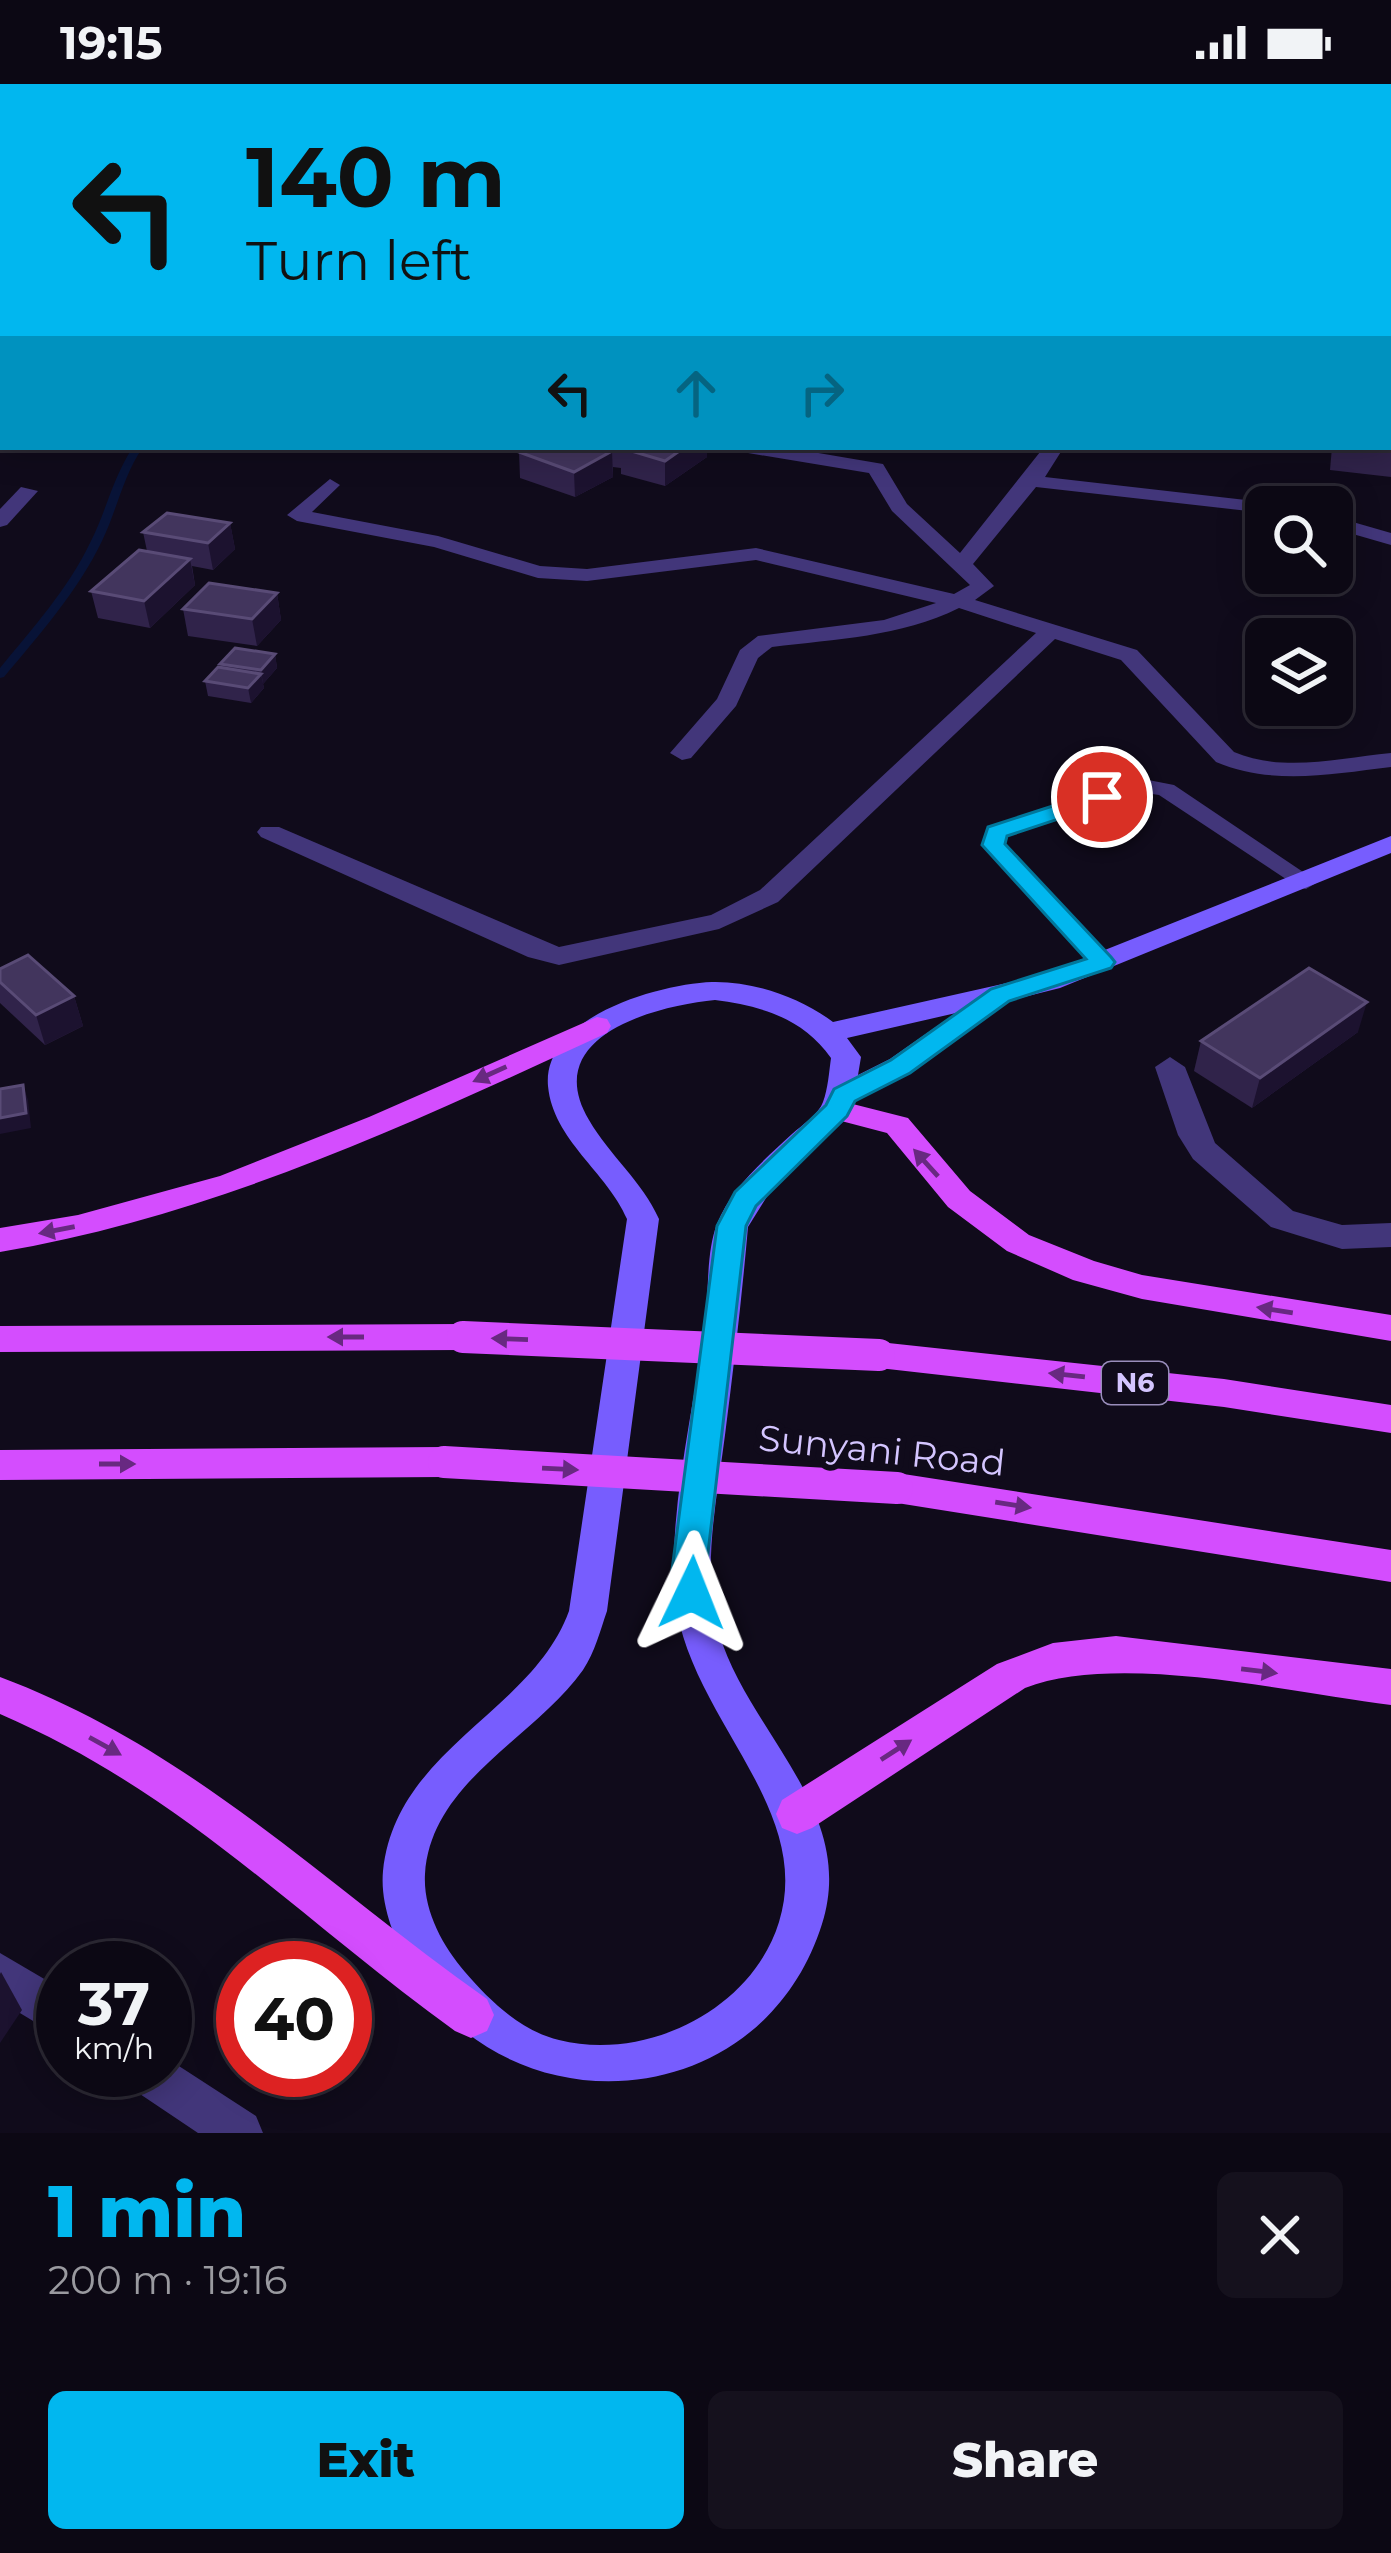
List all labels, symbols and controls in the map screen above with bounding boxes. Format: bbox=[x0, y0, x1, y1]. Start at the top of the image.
text: 19:15 bbox=[60, 15, 163, 70]
text: 140 m bbox=[246, 126, 506, 228]
icon: left bbox=[48, 132, 204, 288]
text: Turn left bbox=[246, 228, 472, 294]
icon: left bbox=[537, 360, 603, 426]
icon: ahead bbox=[663, 360, 729, 426]
icon: right bbox=[789, 360, 855, 426]
map controls bbox=[1245, 486, 1353, 726]
button: search bbox=[1245, 486, 1353, 594]
button: layers bbox=[1245, 618, 1353, 726]
pin bbox=[1051, 746, 1153, 848]
icon: arrive bbox=[1069, 764, 1135, 830]
one-way arrow bbox=[472, 1064, 507, 1084]
one-way arrow bbox=[913, 1148, 940, 1177]
one-way arrow bbox=[37, 1221, 75, 1240]
one-way arrow bbox=[1256, 1300, 1294, 1319]
one-way arrow bbox=[326, 1328, 364, 1347]
one-way arrow bbox=[490, 1329, 528, 1348]
road number: N6 bbox=[1102, 1362, 1168, 1404]
one-way arrow bbox=[1048, 1365, 1085, 1384]
street label: Sunyani Road bbox=[757, 1415, 1007, 1485]
one-way arrow bbox=[99, 1455, 137, 1474]
one-way arrow bbox=[542, 1459, 579, 1478]
one-way arrow bbox=[994, 1496, 1032, 1515]
position arrow bbox=[629, 1530, 755, 1656]
one-way arrow bbox=[1241, 1661, 1279, 1680]
one-way arrow bbox=[88, 1735, 123, 1756]
one-way arrow bbox=[879, 1740, 912, 1762]
speed limit sign: 40 bbox=[216, 1941, 372, 2097]
text: 37 bbox=[78, 1967, 150, 2040]
text: km/h bbox=[74, 2030, 154, 2067]
text: 1 min bbox=[48, 2167, 246, 2255]
button: close bbox=[1217, 2172, 1343, 2298]
text: 200 m · 19:16 bbox=[48, 2256, 288, 2304]
button: Exit bbox=[48, 2391, 684, 2529]
button: Share bbox=[708, 2391, 1343, 2529]

